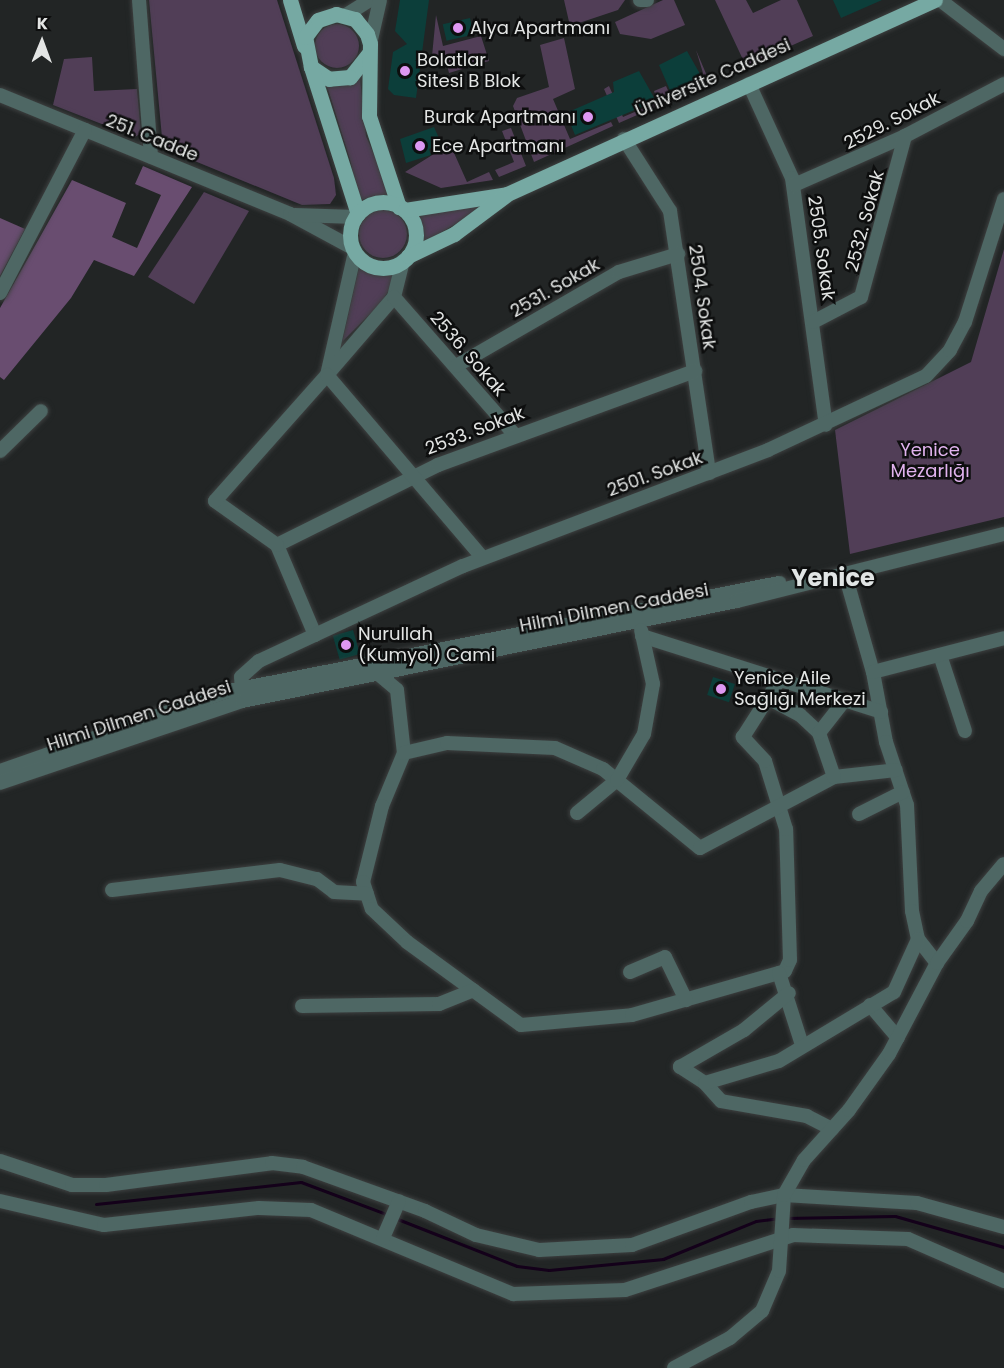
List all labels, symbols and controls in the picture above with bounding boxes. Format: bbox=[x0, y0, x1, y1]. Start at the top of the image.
north arrow bbox=[12, 12, 72, 72]
text: K bbox=[37, 12, 48, 35]
place label: Alya Apartmanı bbox=[470, 17, 610, 39]
marker: Alya Apartmanı bbox=[451, 21, 465, 35]
street label: Üniversite Caddesi bbox=[632, 34, 794, 122]
place label: Bolatlar Sitesi B Blok bbox=[417, 50, 520, 92]
marker: Bolatlar Sitesi B Blok bbox=[398, 64, 412, 78]
street label: 2529. Sokak bbox=[840, 88, 944, 154]
place label: Burak Apartmanı bbox=[424, 106, 576, 128]
street label: 251. Cadde bbox=[103, 110, 201, 166]
marker: Burak Apartmanı bbox=[581, 110, 595, 124]
place label: Ece Apartmanı bbox=[432, 135, 565, 157]
marker: Ece Apartmanı bbox=[413, 139, 427, 153]
street label: 2532. Sokak bbox=[841, 168, 889, 274]
street label: 2505. Sokak bbox=[803, 194, 839, 302]
street label: 2504. Sokak bbox=[684, 243, 720, 351]
street label: 2531. Sokak bbox=[507, 254, 603, 322]
street label: 2536. Sokak bbox=[425, 307, 511, 401]
street label: 2533. Sokak bbox=[422, 402, 528, 460]
park label: Yenice Mezarlığı bbox=[890, 440, 970, 482]
street label: 2501. Sokak bbox=[604, 447, 706, 501]
district label: Yenice bbox=[791, 564, 875, 592]
street label: Hilmi Dilmen Caddesi bbox=[518, 579, 710, 637]
place label: Nurullah (Kumyol) Cami bbox=[358, 624, 495, 666]
marker: Nurullah (Kumyol) Cami bbox=[339, 638, 353, 652]
place label: Yenice Aile Sağlığı Merkezi bbox=[734, 668, 866, 710]
street label: Hilmi Dilmen Caddesi bbox=[44, 676, 234, 756]
marker: Yenice Aile Sağlığı Merkezi bbox=[712, 680, 730, 698]

